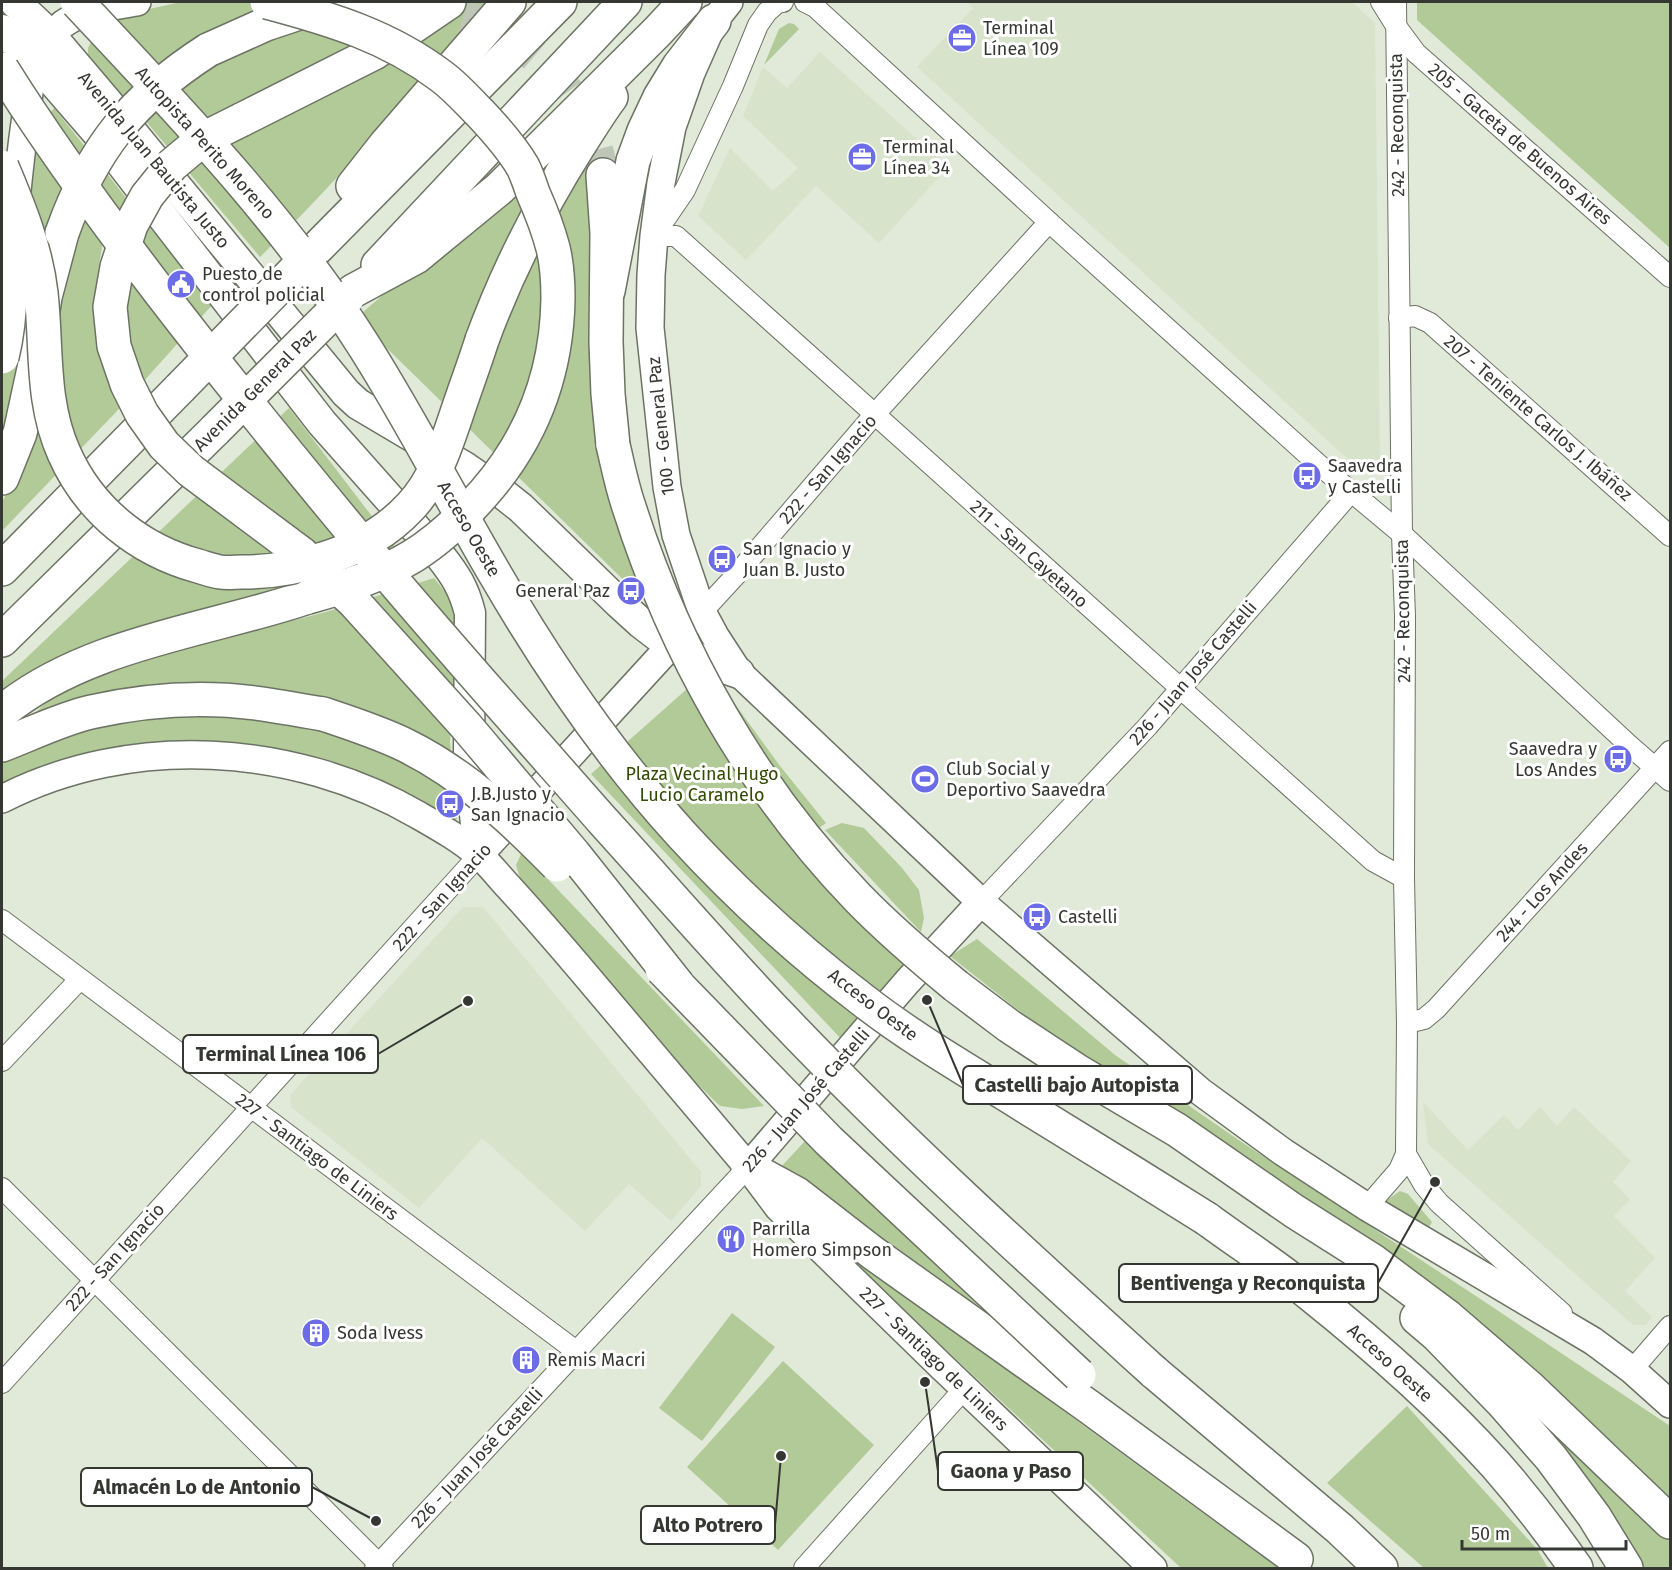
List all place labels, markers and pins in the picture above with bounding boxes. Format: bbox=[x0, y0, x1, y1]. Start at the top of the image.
place label: Terminal Línea 109 bbox=[983, 17, 1059, 60]
office icon: Terminal Línea 109 bbox=[946, 22, 978, 54]
place label: Terminal Línea 34 bbox=[883, 136, 954, 179]
office icon: Terminal Línea 34 bbox=[846, 141, 878, 173]
place label: Puesto de control policial bbox=[202, 263, 325, 306]
public building icon: Puesto de control policial bbox=[165, 268, 197, 300]
place label: Saavedra y Castelli bbox=[1328, 455, 1403, 498]
bus stop icon: Saavedra y Castelli bbox=[1291, 460, 1323, 492]
place label: San Ignacio y Juan B. Justo bbox=[743, 538, 851, 581]
bus stop icon: San Ignacio y Juan B. Justo bbox=[706, 543, 738, 575]
bus stop icon: General Paz bbox=[615, 575, 647, 607]
place label: General Paz bbox=[515, 580, 610, 602]
place label: Saavedra y Los Andes bbox=[1509, 738, 1597, 781]
bus stop icon: Saavedra y Los Andes bbox=[1602, 743, 1634, 775]
place label: Club Social y Deportivo Saavedra bbox=[946, 758, 1106, 801]
sports icon: Club Social y Deportivo Saavedra bbox=[909, 763, 941, 795]
place label: J.B.Justo y San Ignacio bbox=[471, 783, 565, 826]
bus stop icon: J.B.Justo y San Ignacio bbox=[434, 788, 466, 820]
bus stop icon: Castelli bbox=[1021, 901, 1053, 933]
place label: Castelli bbox=[1058, 906, 1118, 928]
callout: Terminal Línea 106 bbox=[183, 1035, 378, 1073]
callout: Castelli bajo Autopista bbox=[963, 1066, 1192, 1104]
place label: Parrilla Homero Simpson bbox=[752, 1218, 892, 1261]
restaurant icon: Parrilla Homero Simpson bbox=[715, 1223, 747, 1255]
callout: Bentivenga y Reconquista bbox=[1119, 1264, 1378, 1302]
building icon: Soda Ivess bbox=[300, 1317, 332, 1349]
place label: Soda Ivess bbox=[337, 1322, 423, 1344]
building icon: Remis Macri bbox=[510, 1344, 542, 1376]
place label: Remis Macri bbox=[547, 1349, 646, 1371]
callout: Gaona y Paso bbox=[938, 1452, 1083, 1490]
callout: Almacén Lo de Antonio bbox=[81, 1468, 312, 1506]
callout: Alto Potrero bbox=[641, 1506, 775, 1544]

